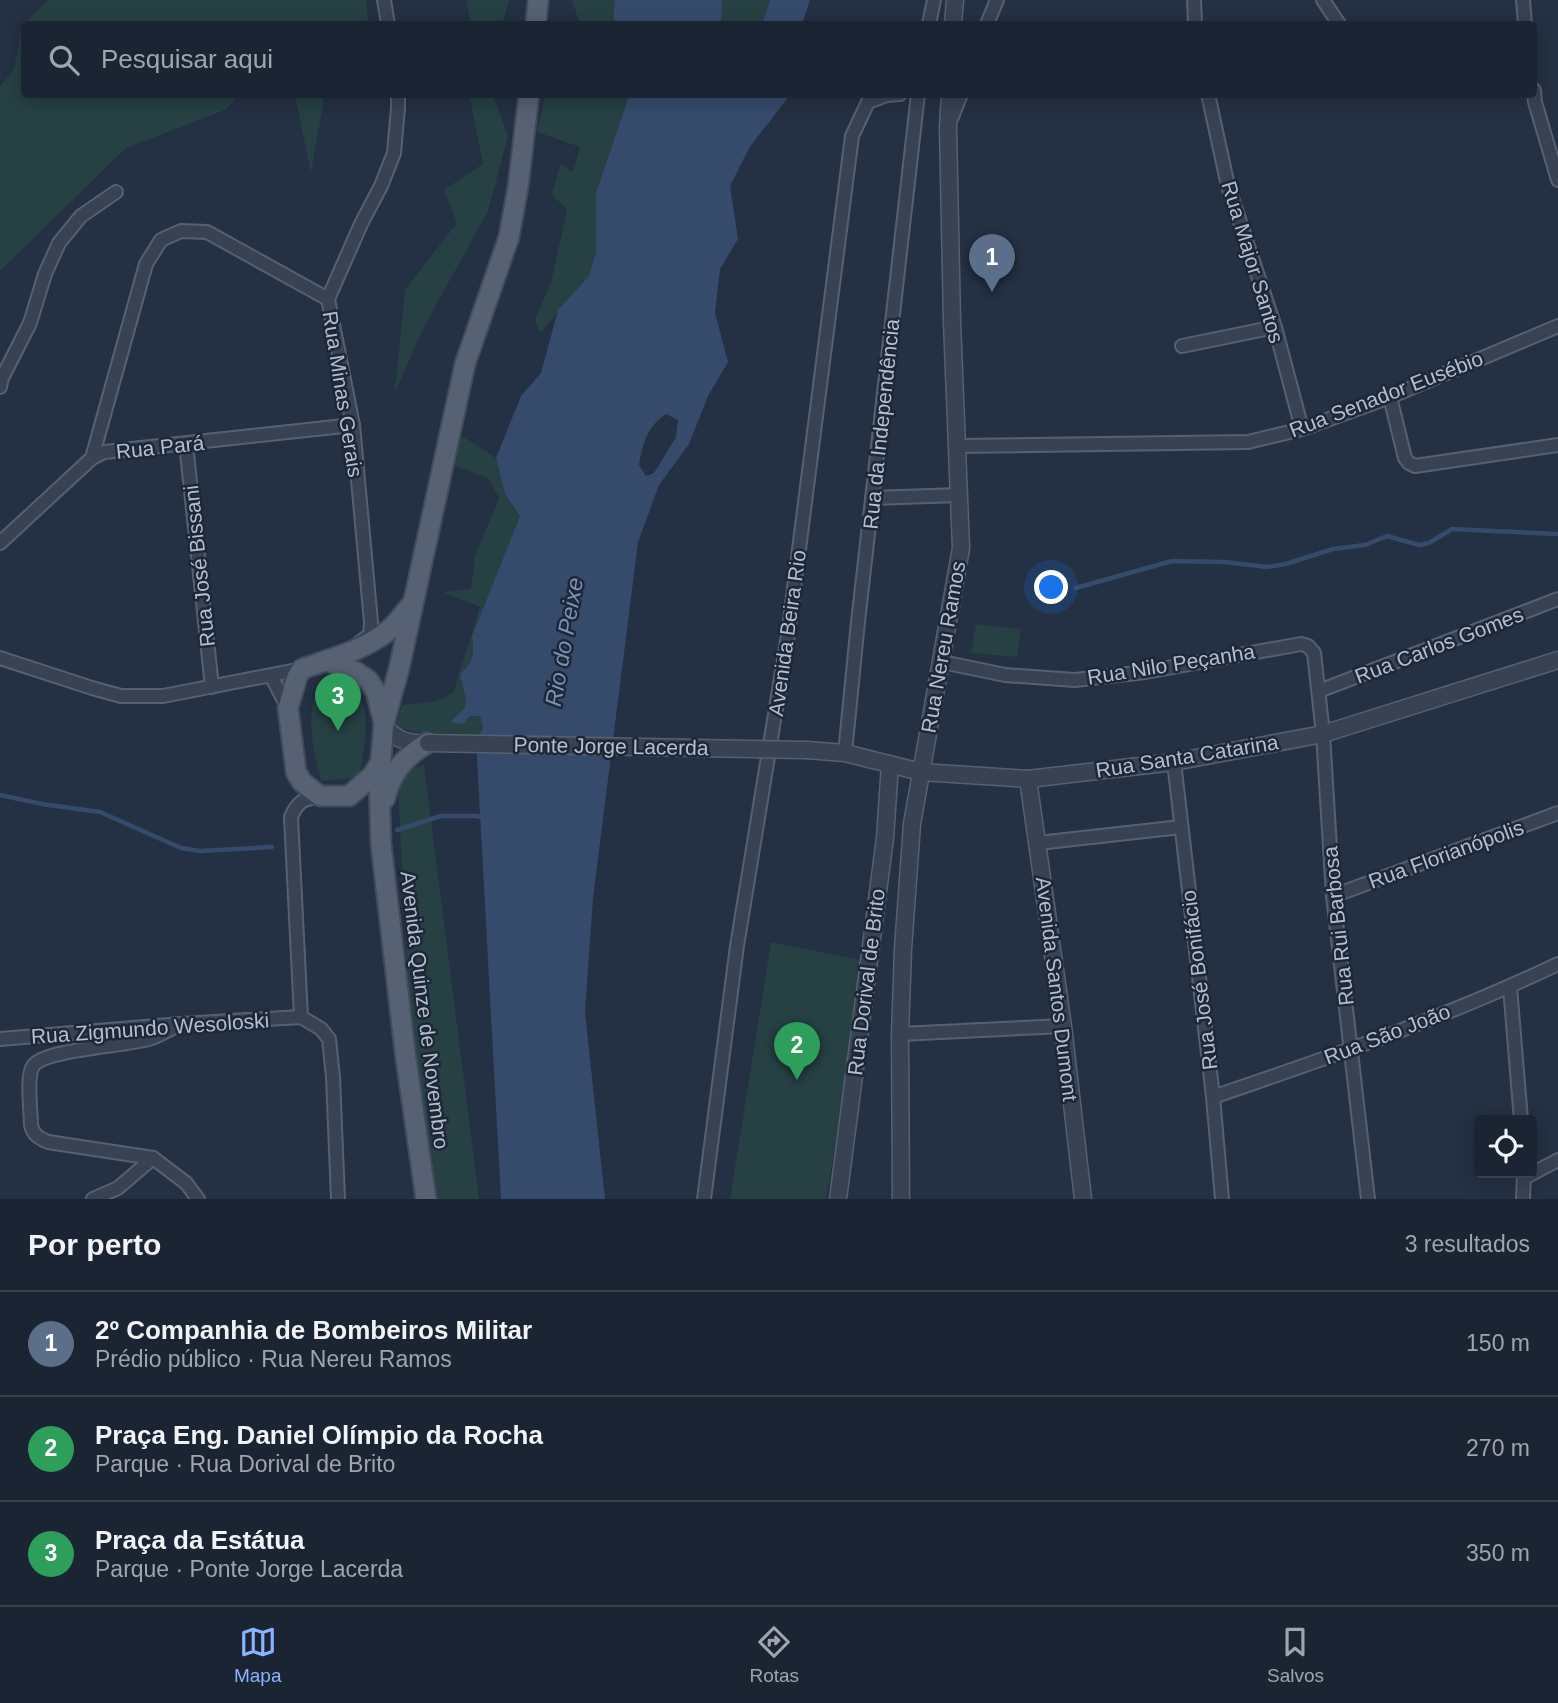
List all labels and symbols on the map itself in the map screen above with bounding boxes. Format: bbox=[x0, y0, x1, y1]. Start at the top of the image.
street label: Rua Major Santos bbox=[1217, 178, 1289, 346]
pin: 1 bbox=[969, 234, 1015, 292]
street label: Rua Minas Gerais bbox=[318, 309, 368, 479]
street label: Rua da Independência bbox=[859, 317, 904, 530]
street label: Rua Senador Eusébio bbox=[1286, 346, 1486, 442]
street label: Rua Pará bbox=[115, 431, 206, 463]
street label: Rua José Bissani bbox=[179, 484, 219, 648]
street label: Avenida Beira Rio bbox=[764, 548, 810, 718]
street label: Rua Nereu Ramos bbox=[917, 559, 969, 735]
your location bbox=[1034, 570, 1068, 604]
water label: Rio do Peixe bbox=[540, 576, 588, 708]
street label: Rua Carlos Gomes bbox=[1352, 602, 1526, 688]
street label: Rua Nilo Peçanha bbox=[1086, 639, 1257, 689]
pin: 3 bbox=[315, 673, 361, 731]
street label: Rua Santa Catarina bbox=[1094, 730, 1280, 782]
street label: Ponte Jorge Lacerda bbox=[513, 733, 709, 759]
street label: Rua Florianópolis bbox=[1365, 815, 1527, 893]
street label: Rua Rui Barbosa bbox=[1318, 845, 1358, 1007]
street label: Avenida Quinze de Novembro bbox=[397, 870, 453, 1150]
street label: Avenida Santos Dumont bbox=[1032, 875, 1082, 1103]
street label: Rua Dorival de Brito bbox=[843, 887, 889, 1077]
street label: Rua José Bonifácio bbox=[1177, 889, 1221, 1071]
street label: Rua São João bbox=[1321, 999, 1453, 1069]
street label: Rua Zigmundo Wesoloski bbox=[30, 1008, 270, 1048]
pin: 2 bbox=[774, 1022, 820, 1080]

